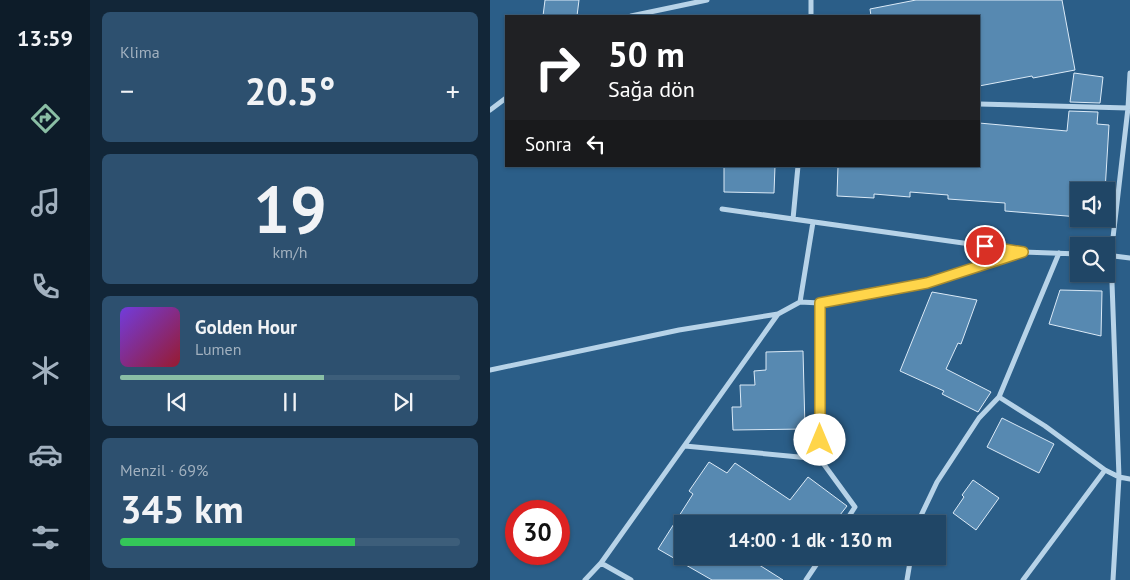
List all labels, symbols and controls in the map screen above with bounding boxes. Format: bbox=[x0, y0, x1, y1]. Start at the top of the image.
text: 13:59 bbox=[17, 24, 73, 52]
text: 50 m bbox=[608, 31, 685, 77]
icon: right bbox=[525, 35, 590, 100]
text: Klima bbox=[120, 42, 160, 62]
text: 20.5° bbox=[245, 66, 335, 115]
text: − bbox=[120, 72, 134, 109]
text: + bbox=[446, 72, 460, 109]
text: Sağa dön bbox=[608, 75, 695, 103]
icon: directions bbox=[28, 101, 63, 136]
icon: left bbox=[582, 130, 610, 158]
text: Sonra bbox=[525, 132, 572, 156]
text: 19 bbox=[253, 167, 327, 251]
map controls bbox=[1070, 182, 1115, 282]
button: sound bbox=[1070, 182, 1115, 227]
icon: music bbox=[28, 185, 63, 220]
pin bbox=[964, 225, 1006, 267]
icon: arrive bbox=[971, 232, 999, 260]
button: search bbox=[1070, 237, 1115, 282]
text: km/h bbox=[272, 242, 308, 262]
icon: phone bbox=[28, 269, 63, 304]
text: Golden Hour bbox=[195, 315, 297, 339]
text: Lumen bbox=[195, 339, 241, 359]
icon: climate bbox=[28, 353, 63, 388]
icon: previous bbox=[163, 388, 191, 416]
icon: pause bbox=[276, 388, 304, 416]
icon: next bbox=[389, 388, 417, 416]
position arrow bbox=[793, 413, 845, 465]
icon: car bbox=[28, 437, 63, 472]
text: Menzil · 69% bbox=[120, 460, 208, 480]
text: 345 km bbox=[120, 484, 244, 533]
speed limit sign: 30 bbox=[505, 500, 570, 565]
icon: filters bbox=[28, 520, 63, 555]
text: 14:00 · 1 dk · 130 m bbox=[728, 528, 892, 552]

